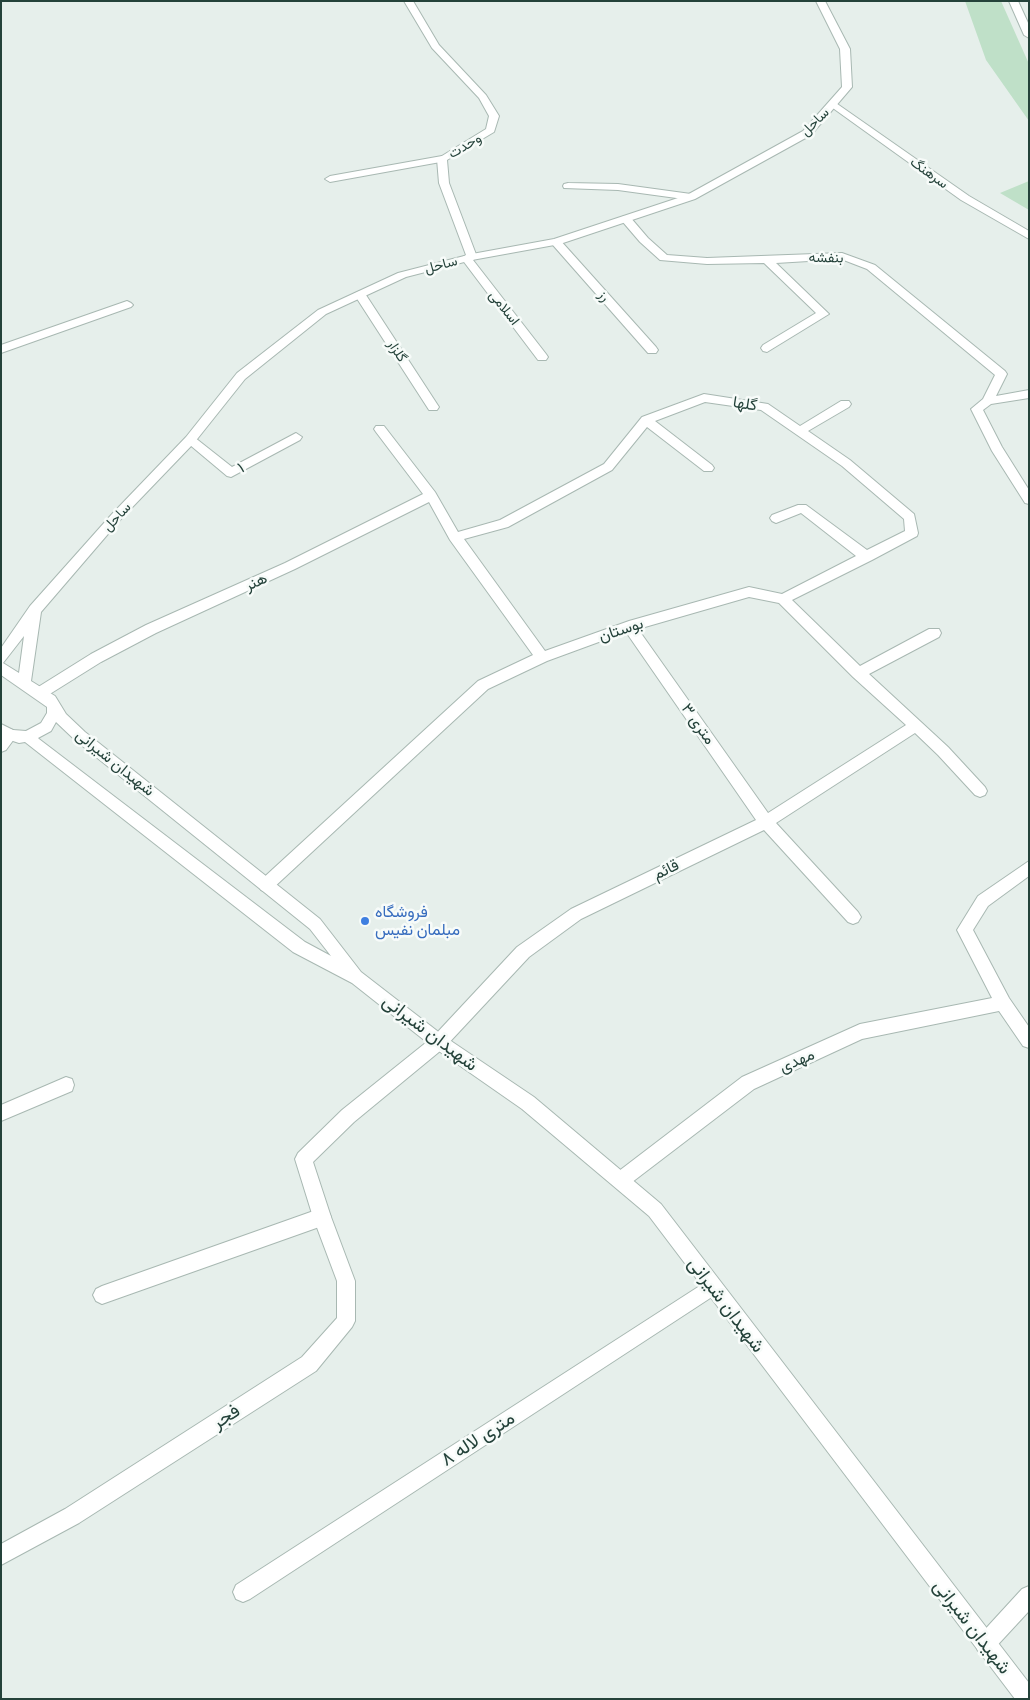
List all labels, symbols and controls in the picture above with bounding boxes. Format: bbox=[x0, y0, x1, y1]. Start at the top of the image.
street label: ساحل bbox=[797, 104, 833, 140]
street label: وحدت bbox=[446, 130, 484, 162]
street label: سرهنگ bbox=[907, 154, 951, 192]
street label: بنفشه bbox=[808, 249, 844, 267]
street label: ساحل bbox=[423, 253, 459, 277]
street label: اسلامی bbox=[485, 287, 523, 329]
street label: رز bbox=[595, 287, 613, 305]
street label: گلزار bbox=[384, 337, 410, 365]
street label: گلها bbox=[731, 393, 759, 415]
street label: ۱ bbox=[234, 458, 248, 478]
street label: ساحل bbox=[99, 499, 135, 535]
street label: هنر bbox=[242, 569, 270, 595]
street label: بوستان bbox=[596, 614, 646, 646]
street label: ۳ متری bbox=[677, 700, 719, 748]
street label: شهیدان شیرانی bbox=[72, 725, 158, 801]
street label: قائم bbox=[650, 856, 682, 884]
place label: فروشگاه مبلمان نفیس bbox=[375, 902, 460, 940]
marker: فروشگاه مبلمان نفیس bbox=[359, 915, 371, 927]
street label: شهیدان شیرانی bbox=[378, 990, 482, 1076]
street label: مهدی bbox=[777, 1045, 817, 1077]
street label: شهیدان شیرانی bbox=[683, 1253, 769, 1357]
street label: فجر bbox=[208, 1400, 244, 1434]
street label: ۸ متری لاله bbox=[437, 1407, 519, 1471]
street label: شهیدان شیرانی bbox=[928, 1575, 1016, 1679]

